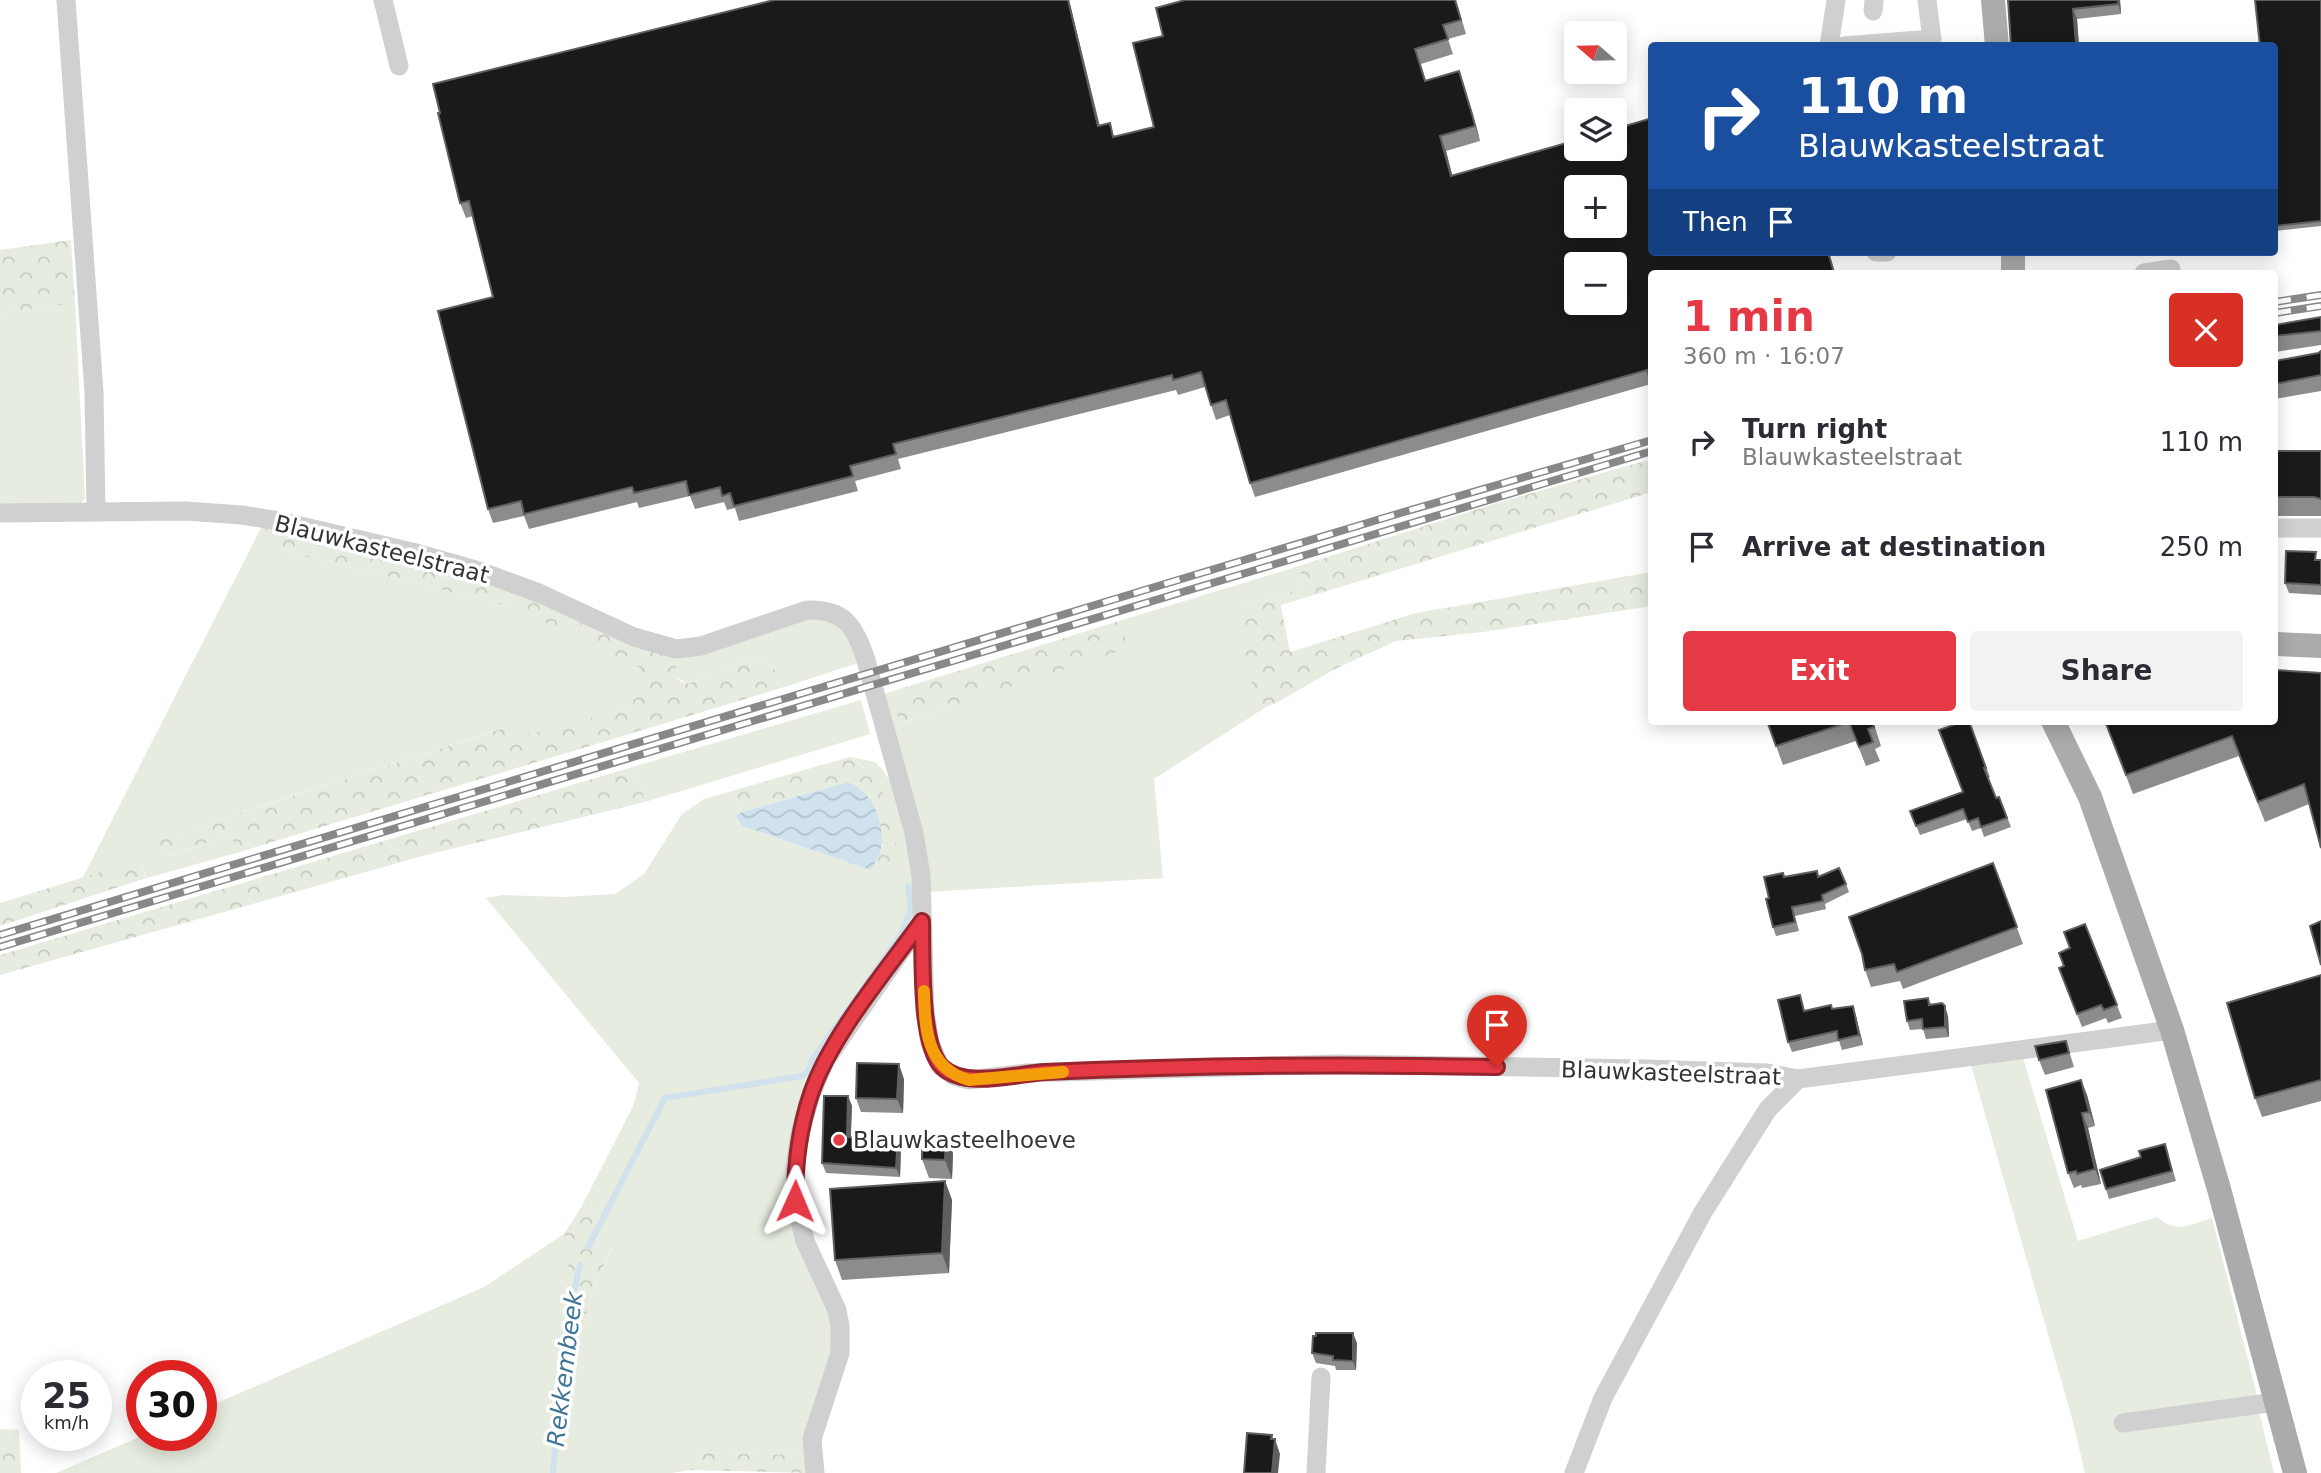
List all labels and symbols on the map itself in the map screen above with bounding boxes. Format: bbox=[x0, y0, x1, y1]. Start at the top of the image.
north arrow bbox=[1564, 21, 1628, 84]
street label: Blauwkasteelstraat bbox=[272, 510, 492, 588]
pin bbox=[1467, 995, 1527, 1067]
street label: Blauwkasteelstraat bbox=[1561, 1056, 1781, 1090]
place label: Blauwkasteelhoeve bbox=[853, 1127, 1076, 1153]
marker: Blauwkasteelhoeve bbox=[831, 1132, 847, 1148]
position arrow bbox=[758, 1164, 832, 1238]
water label: Rekkembeek bbox=[542, 1289, 589, 1448]
speed limit sign: 30 bbox=[126, 1360, 217, 1451]

